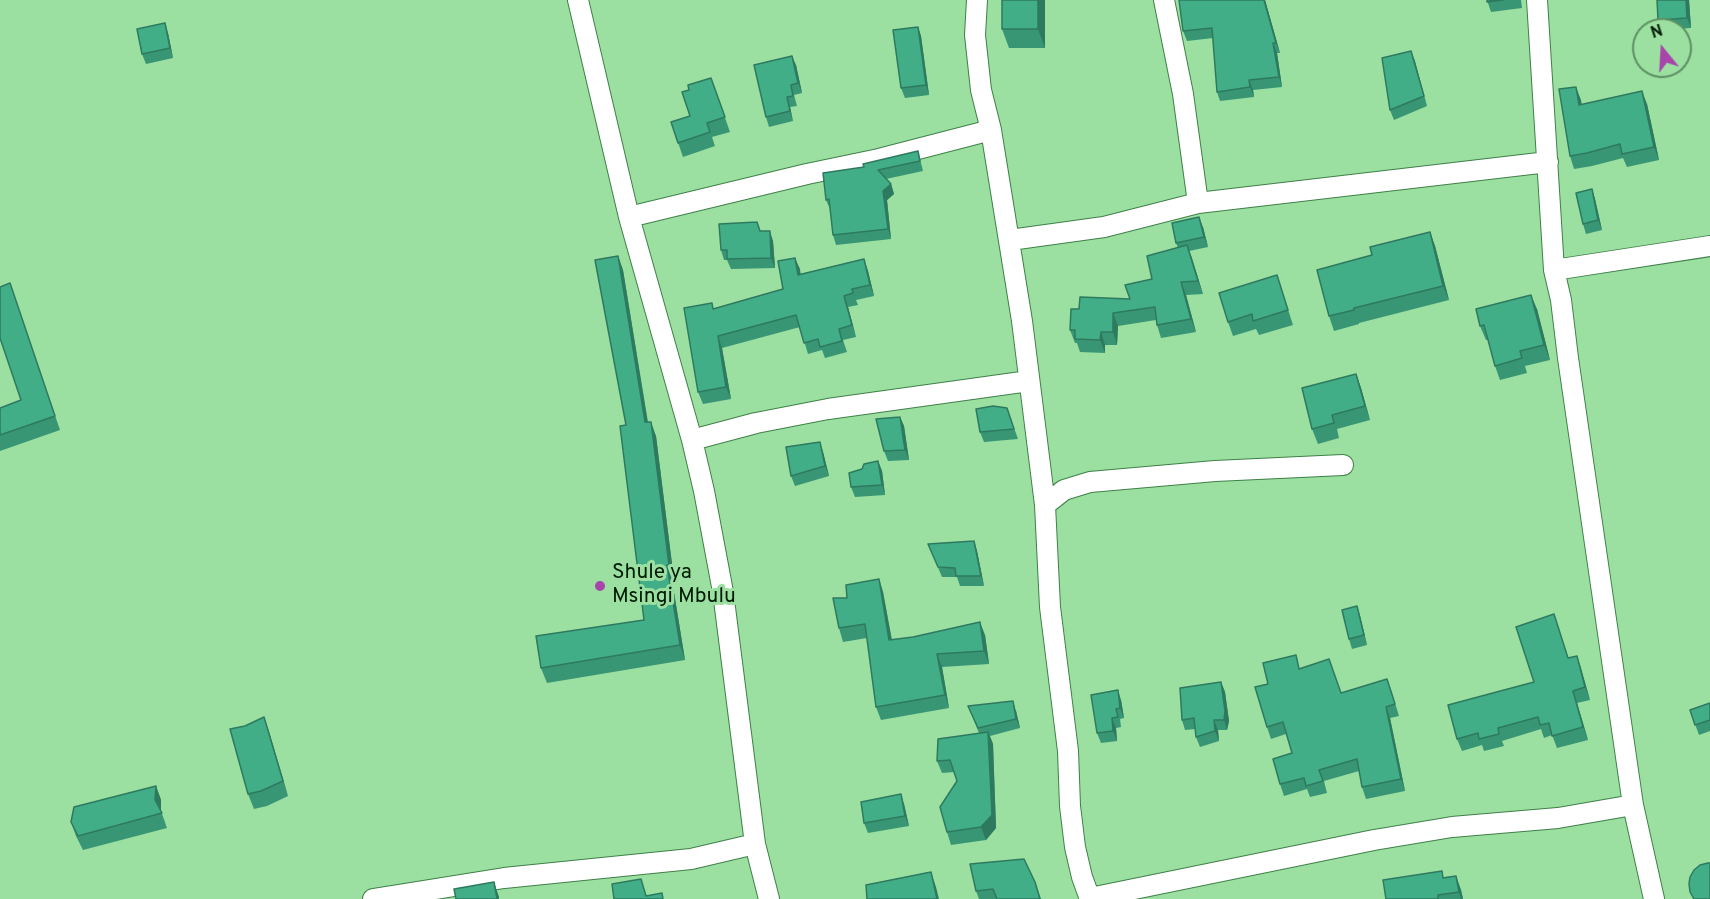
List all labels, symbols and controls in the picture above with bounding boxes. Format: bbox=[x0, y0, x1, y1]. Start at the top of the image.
north arrow bbox=[1632, 18, 1692, 78]
text: N bbox=[1648, 21, 1666, 44]
place label: Shule ya Msingi Mbulu bbox=[612, 561, 736, 611]
marker: Shule ya Msingi Mbulu bbox=[593, 579, 607, 593]

